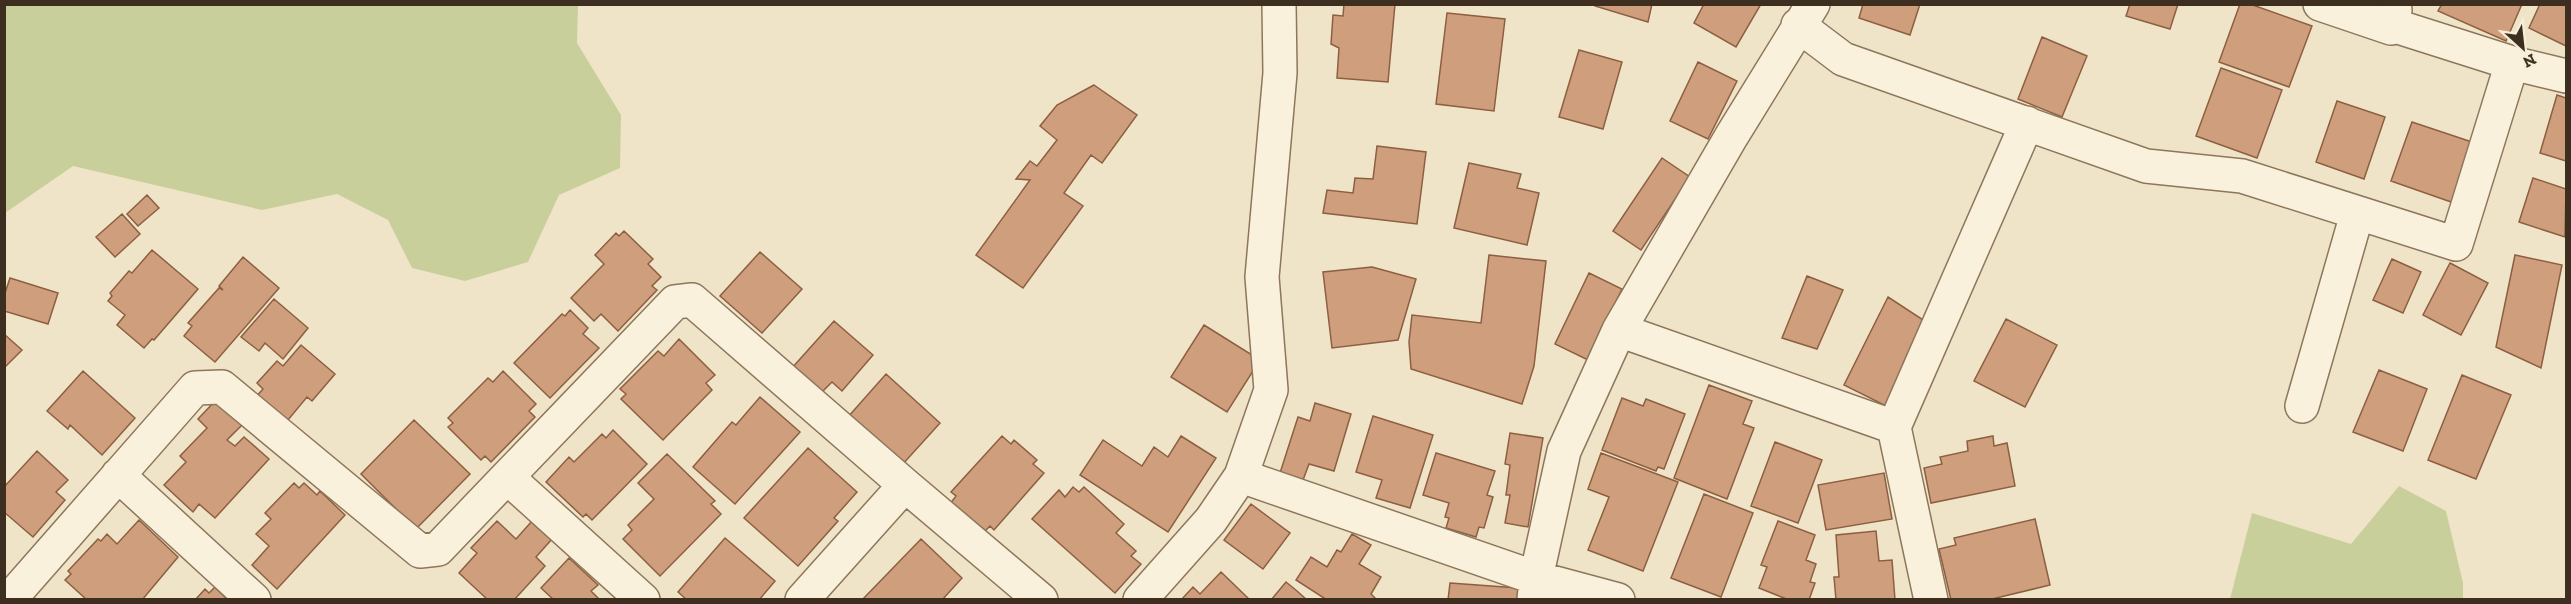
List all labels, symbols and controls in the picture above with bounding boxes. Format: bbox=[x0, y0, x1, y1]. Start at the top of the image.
north arrow bbox=[2493, 18, 2553, 78]
text: N bbox=[2520, 50, 2539, 72]

